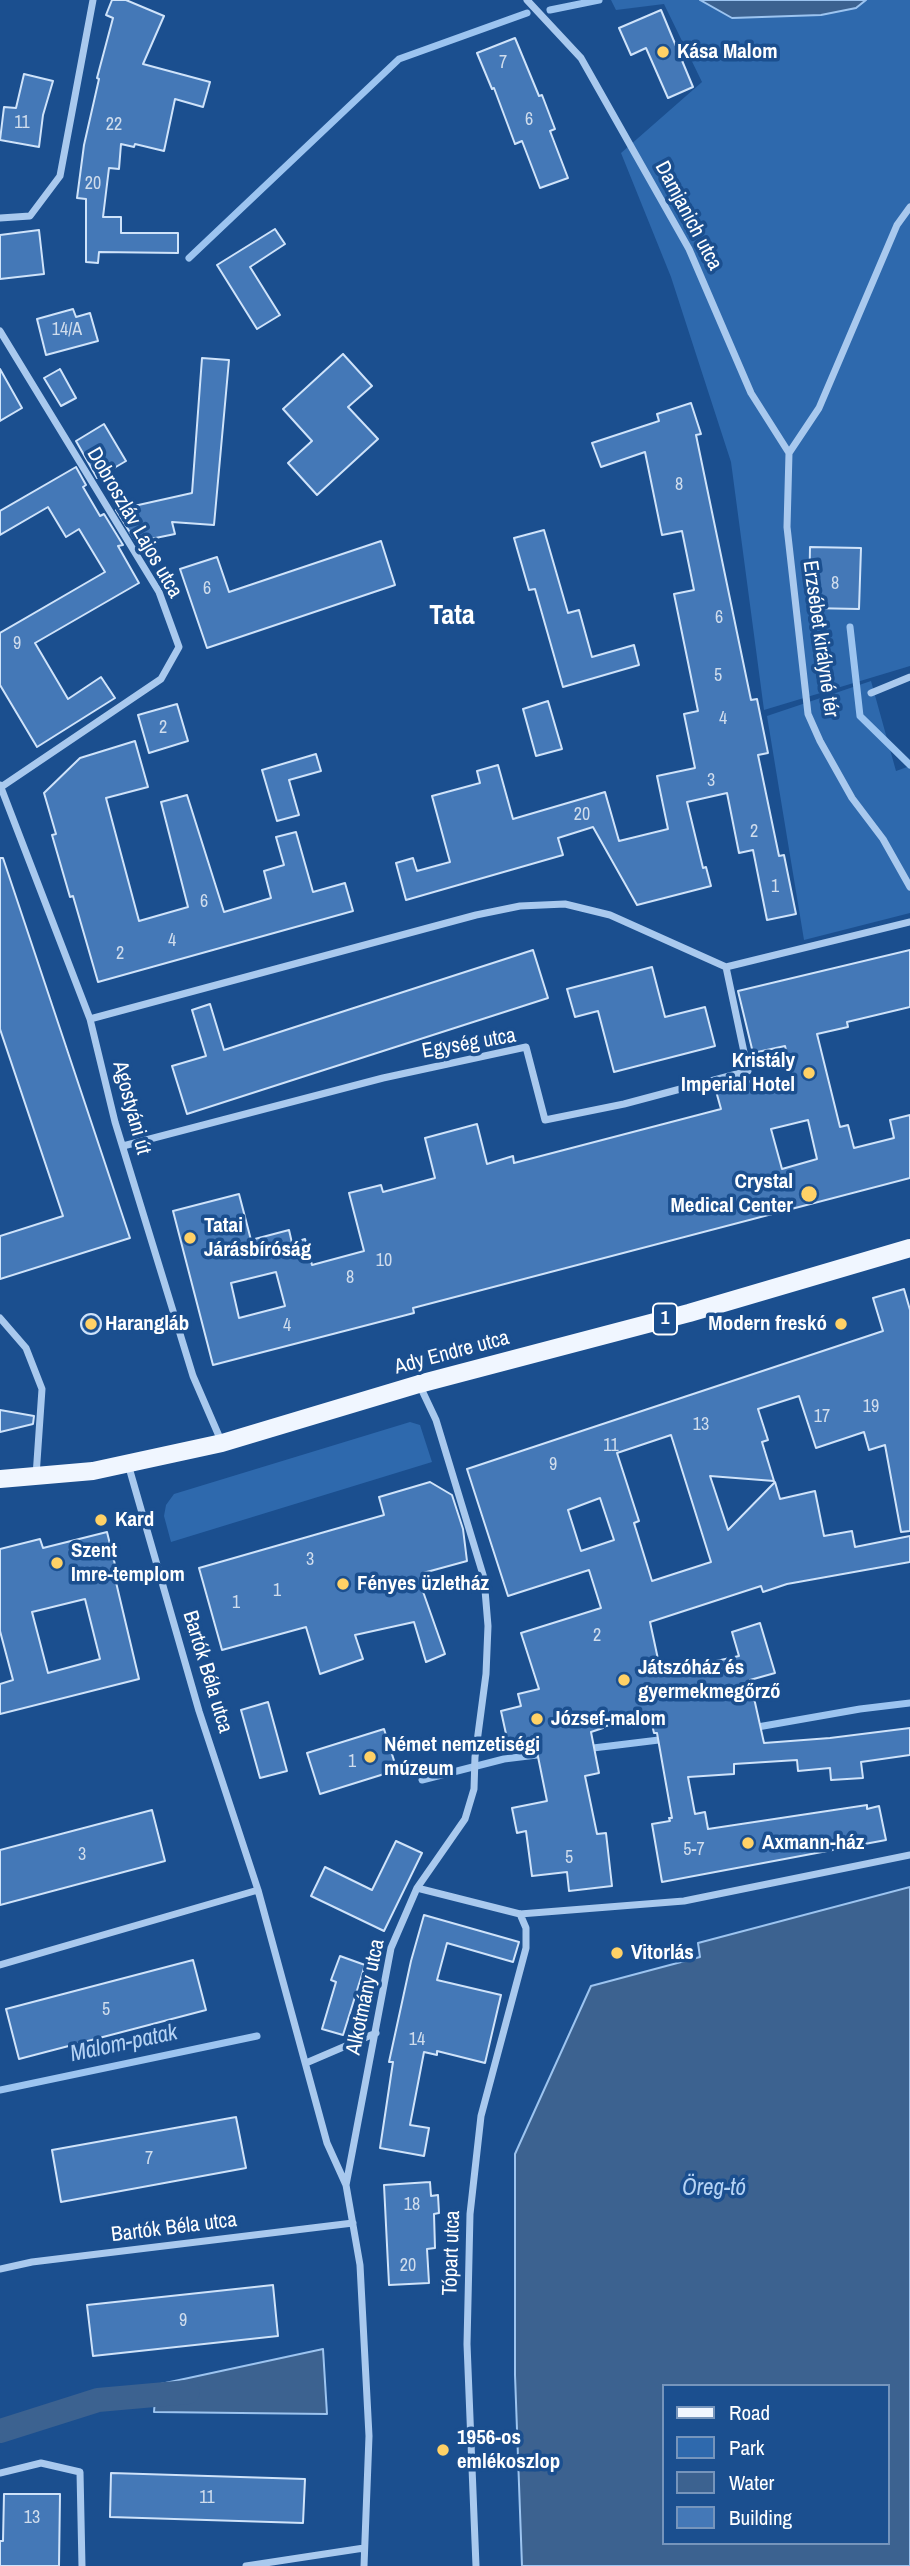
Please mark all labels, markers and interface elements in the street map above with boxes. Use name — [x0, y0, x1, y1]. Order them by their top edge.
place label: Kása Malom — [677, 39, 777, 65]
marker: Kása Malom — [655, 44, 671, 60]
house number: 7 — [499, 52, 507, 74]
house number: 6 — [525, 109, 533, 131]
house number: 11 — [14, 112, 30, 134]
house number: 22 — [106, 114, 122, 136]
street label: Damjanich utca — [649, 157, 727, 275]
house number: 20 — [85, 173, 101, 195]
house number: 14/A — [52, 319, 82, 341]
street label: Dobroszláv Lajos utca — [81, 443, 187, 603]
house number: 8 — [675, 474, 683, 496]
street label: Erzsébet királyné tér — [797, 559, 843, 719]
house number: 8 — [831, 573, 839, 595]
house number: 6 — [203, 578, 211, 600]
district label: Tata — [429, 599, 475, 633]
house number: 6 — [715, 607, 723, 629]
house number: 9 — [13, 633, 21, 655]
house number: 5 — [714, 665, 722, 687]
house number: 4 — [719, 708, 727, 730]
house number: 2 — [159, 717, 167, 739]
house number: 3 — [707, 770, 715, 792]
house number: 20 — [574, 804, 590, 826]
house number: 2 — [750, 821, 758, 843]
house number: 1 — [771, 876, 779, 898]
house number: 6 — [200, 891, 208, 913]
house number: 4 — [168, 930, 176, 952]
house number: 2 — [116, 943, 124, 965]
street label: Egység utca — [420, 1023, 518, 1065]
place label: Kristály Imperial Hotel — [681, 1048, 795, 1098]
street label: Agostyáni út — [106, 1059, 156, 1157]
marker: Kristály Imperial Hotel — [801, 1065, 817, 1081]
place label: Crystal Medical Center — [671, 1169, 793, 1219]
marker: Crystal Medical Center — [799, 1184, 819, 1204]
place label: Tatai Járásbíróság — [204, 1213, 311, 1263]
marker: Tatai Járásbíróság — [182, 1230, 198, 1246]
house number: 10 — [376, 1250, 392, 1272]
house number: 8 — [346, 1267, 354, 1289]
road number: 1 — [653, 1303, 677, 1334]
place label: Harangláb — [105, 1311, 189, 1337]
place label: Modern freskó — [708, 1311, 827, 1337]
house number: 4 — [283, 1315, 291, 1337]
marker: Harangláb — [83, 1316, 99, 1332]
marker: Modern freskó — [833, 1316, 849, 1332]
street label: Ady Endre utca — [392, 1326, 512, 1380]
house number: 19 — [863, 1396, 879, 1418]
house number: 17 — [814, 1406, 830, 1428]
house number: 13 — [693, 1414, 709, 1436]
house number: 11 — [603, 1435, 619, 1457]
house number: 9 — [549, 1454, 557, 1476]
place label: Kard — [115, 1507, 154, 1533]
marker: Kard — [93, 1512, 109, 1528]
place label: Szent Imre-templom — [71, 1538, 185, 1588]
house number: 3 — [306, 1549, 314, 1571]
marker: Szent Imre-templom — [49, 1555, 65, 1571]
place label: Fényes üzletház — [357, 1571, 489, 1597]
marker: Fényes üzletház — [335, 1576, 351, 1592]
house number: 1 — [273, 1580, 281, 1602]
house number: 1 — [232, 1592, 240, 1614]
street label: Bartók Béla utca — [176, 1608, 238, 1736]
house number: 2 — [593, 1625, 601, 1647]
place label: Játszóház és gyermekmegőrző — [638, 1655, 781, 1705]
marker: Játszóház és gyermekmegőrző — [616, 1672, 632, 1688]
place label: József-malom — [551, 1706, 666, 1732]
marker: József-malom — [529, 1711, 545, 1727]
place label: Német nemzetiségi múzeum — [384, 1732, 540, 1782]
marker: Német nemzetiségi múzeum — [362, 1749, 378, 1765]
house number: 1 — [348, 1751, 356, 1773]
place label: Axmann-ház — [762, 1830, 864, 1856]
marker: Axmann-ház — [740, 1835, 756, 1851]
house number: 5-7 — [683, 1839, 705, 1861]
house number: 3 — [78, 1844, 86, 1866]
house number: 5 — [565, 1847, 573, 1869]
street label: Alkotmány utca — [341, 1937, 391, 2057]
place label: Vitorlás — [631, 1940, 694, 1966]
marker: Vitorlás — [609, 1945, 625, 1961]
house number: 5 — [102, 1999, 110, 2021]
water label: Malom-patak — [68, 2019, 180, 2069]
house number: 14 — [409, 2029, 425, 2051]
house number: 7 — [145, 2148, 153, 2170]
water label: Öreg-tó — [682, 2175, 746, 2203]
house number: 18 — [404, 2194, 420, 2216]
street label: Bartók Béla utca — [110, 2208, 238, 2248]
street label: Tópart utca — [438, 2210, 466, 2296]
house number: 20 — [400, 2255, 416, 2277]
house number: 9 — [179, 2310, 187, 2332]
legend — [662, 2384, 889, 2545]
text: Road — [729, 2398, 770, 2427]
place label: 1956-os emlékoszlop — [457, 2425, 560, 2475]
text: Park — [729, 2433, 764, 2462]
marker: 1956-os emlékoszlop — [435, 2442, 451, 2458]
text: Water — [729, 2468, 774, 2497]
house number: 11 — [199, 2487, 215, 2509]
text: Building — [729, 2503, 792, 2532]
house number: 13 — [24, 2507, 40, 2529]

